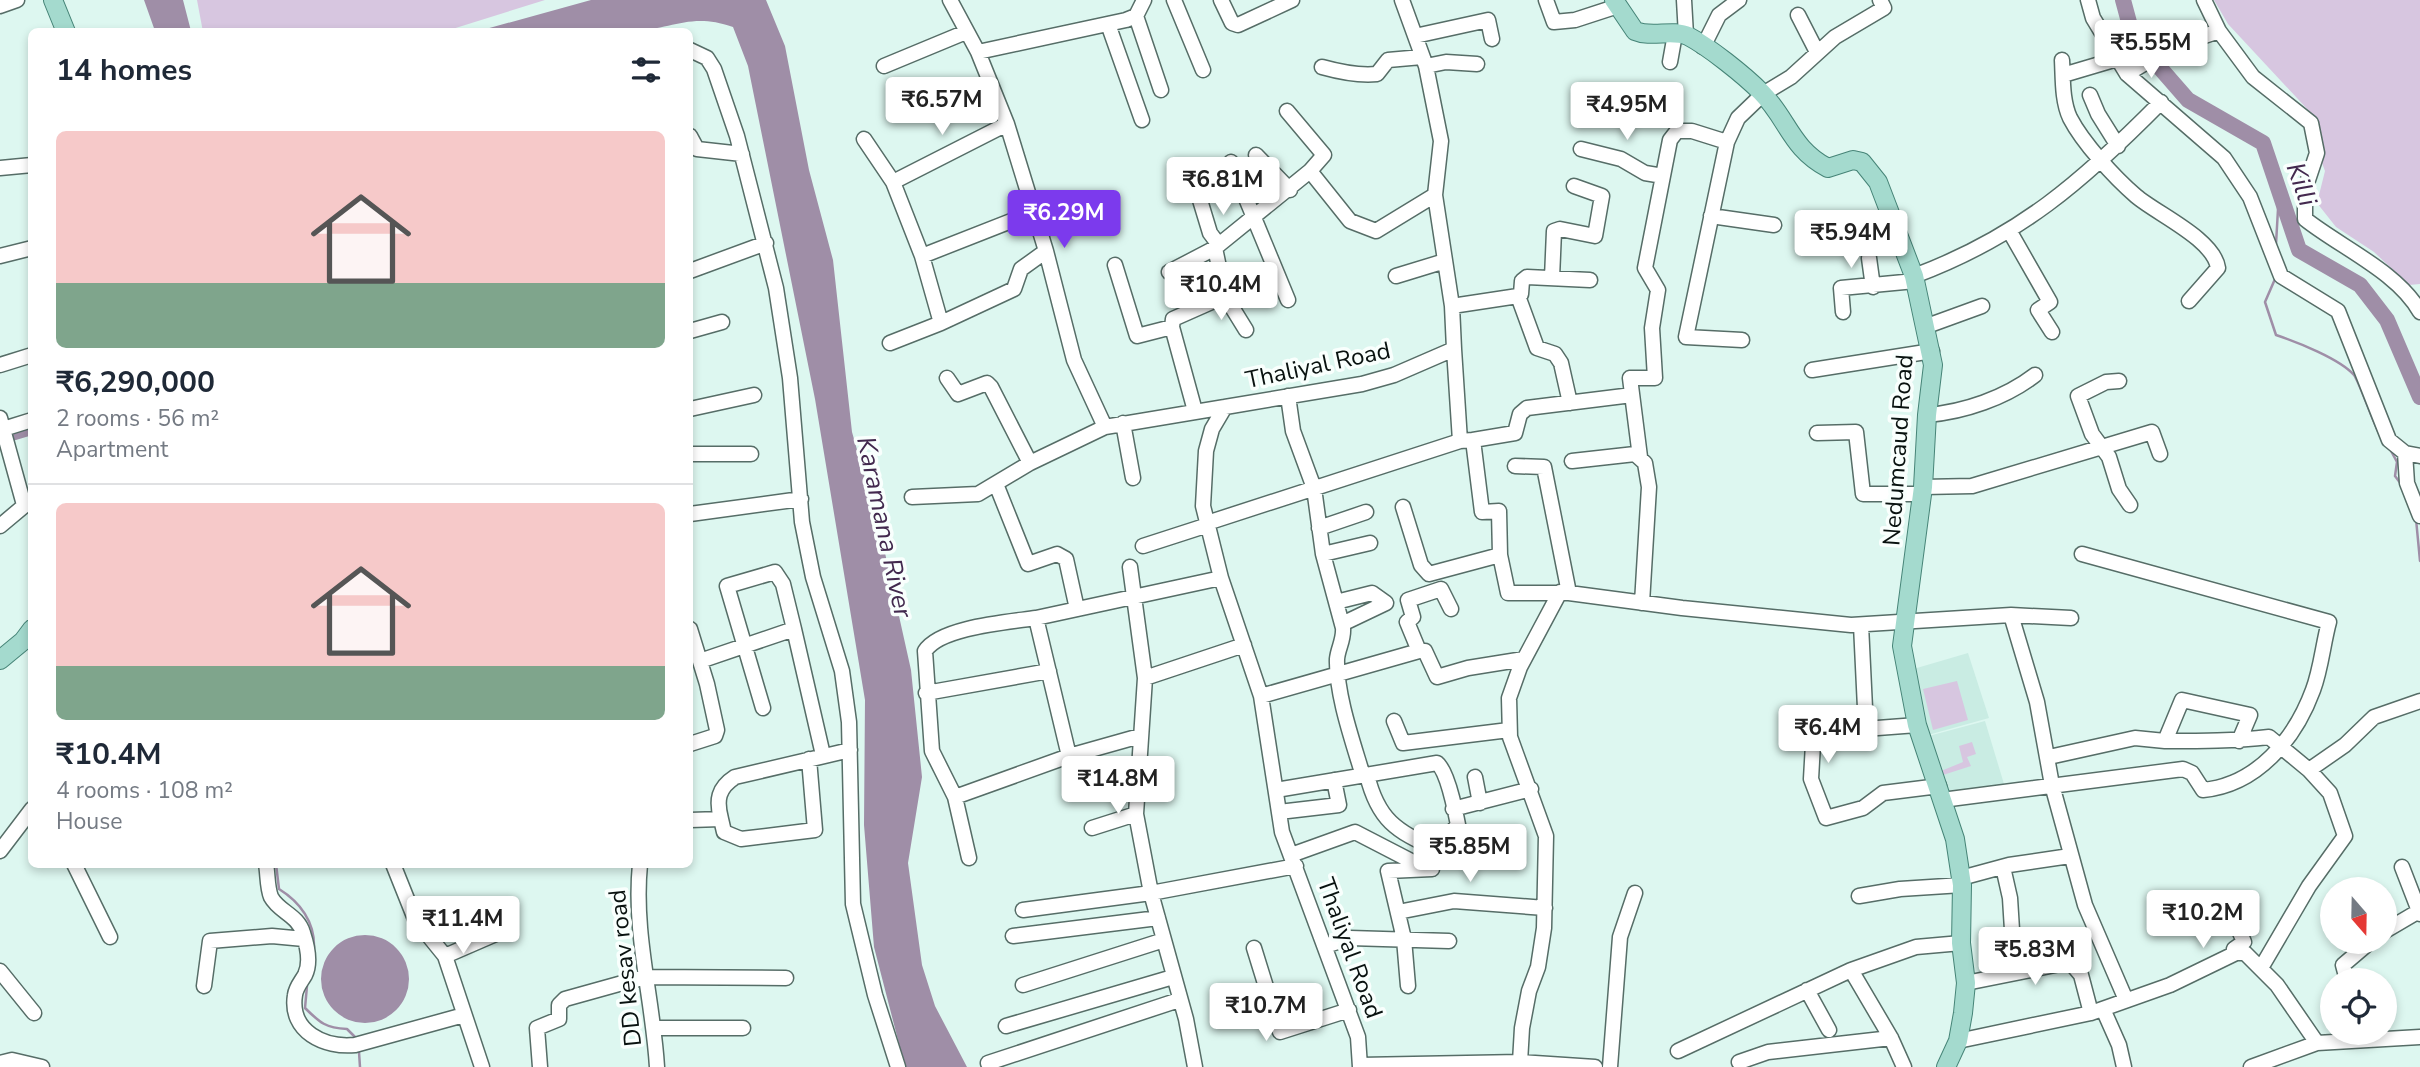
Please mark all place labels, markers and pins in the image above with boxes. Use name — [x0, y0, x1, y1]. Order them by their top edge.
pin: ₹5.55M — [2094, 20, 2208, 80]
pin: ₹6.57M — [885, 78, 999, 137]
pin: ₹4.95M — [1570, 82, 1684, 142]
pin: ₹6.81M — [1166, 158, 1280, 217]
pin: ₹6.29M — [1007, 190, 1121, 250]
pin: ₹5.94M — [1794, 210, 1908, 270]
pin: ₹10.4M — [1164, 262, 1278, 322]
pin: ₹6.4M — [1779, 706, 1877, 765]
pin: ₹14.8M — [1061, 756, 1175, 816]
pin: ₹5.85M — [1413, 824, 1527, 884]
pin: ₹10.2M — [2146, 890, 2260, 950]
pin: ₹11.4M — [406, 897, 520, 956]
pin: ₹5.83M — [1978, 928, 2092, 987]
pin: ₹10.7M — [1209, 984, 1323, 1043]

